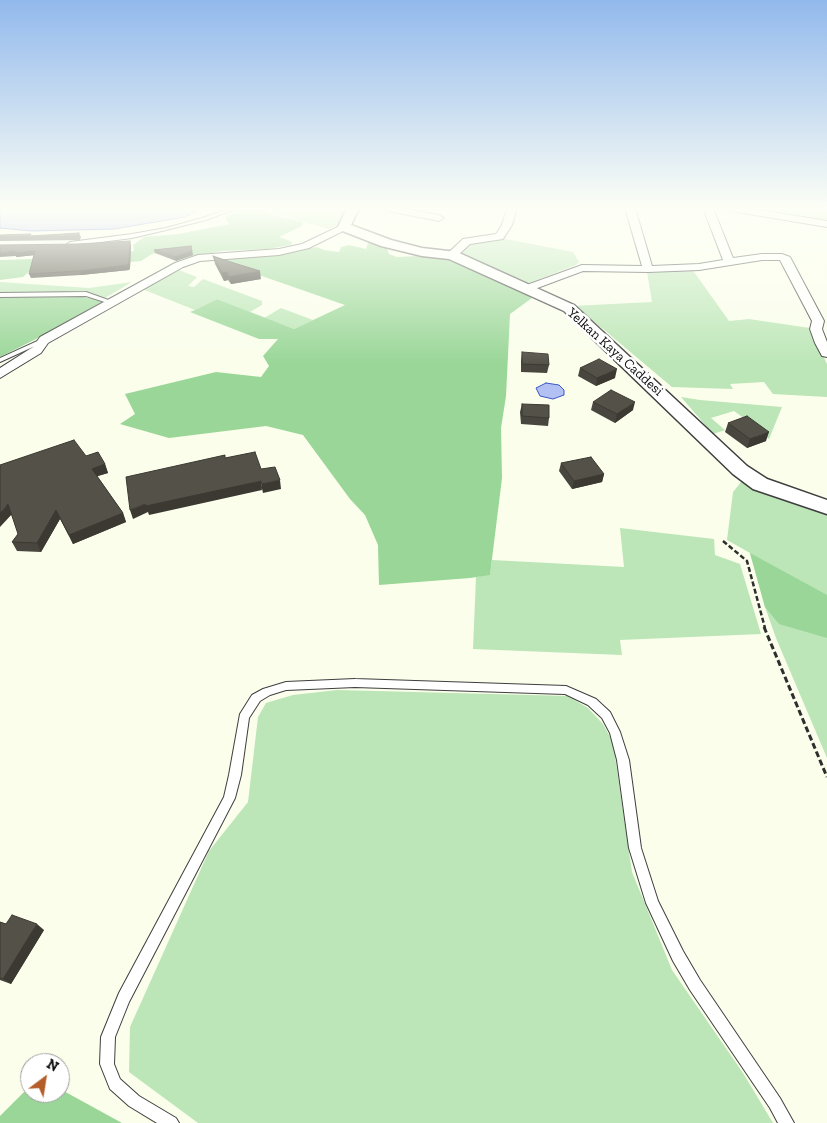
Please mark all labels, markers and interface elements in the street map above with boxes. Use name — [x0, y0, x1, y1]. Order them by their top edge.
street label: Yelkan Kaya Caddesi — [564, 304, 666, 400]
north arrow — [20, 1053, 70, 1103]
text: N — [44, 1056, 61, 1076]

